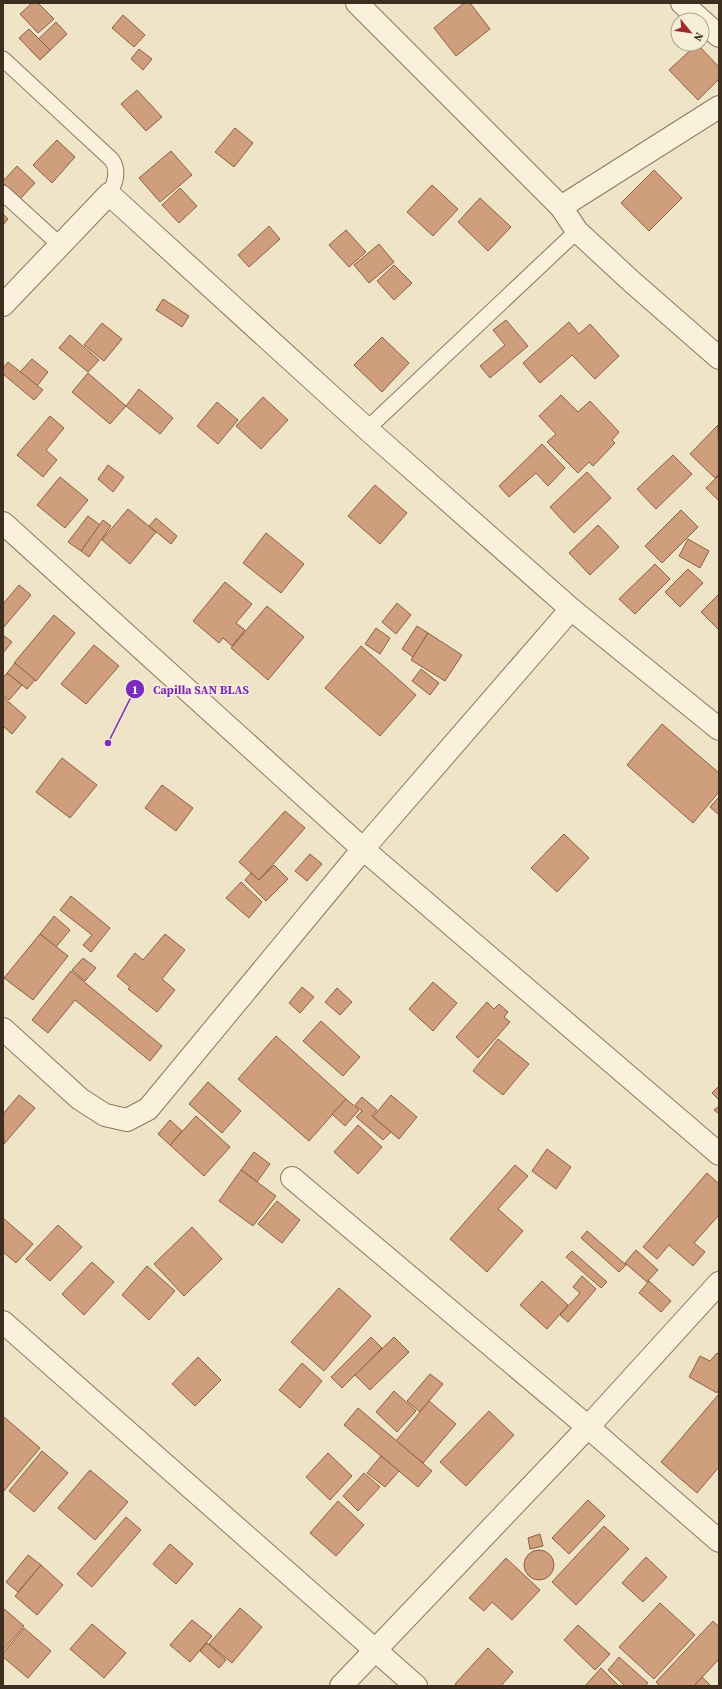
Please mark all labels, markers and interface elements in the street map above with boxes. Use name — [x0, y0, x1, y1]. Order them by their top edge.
north arrow — [670, 12, 710, 52]
text: N — [690, 29, 707, 44]
callout: Capilla SAN BLAS — [125, 677, 257, 701]
text: 1 — [132, 682, 138, 698]
text: Capilla SAN BLAS — [153, 682, 250, 698]

